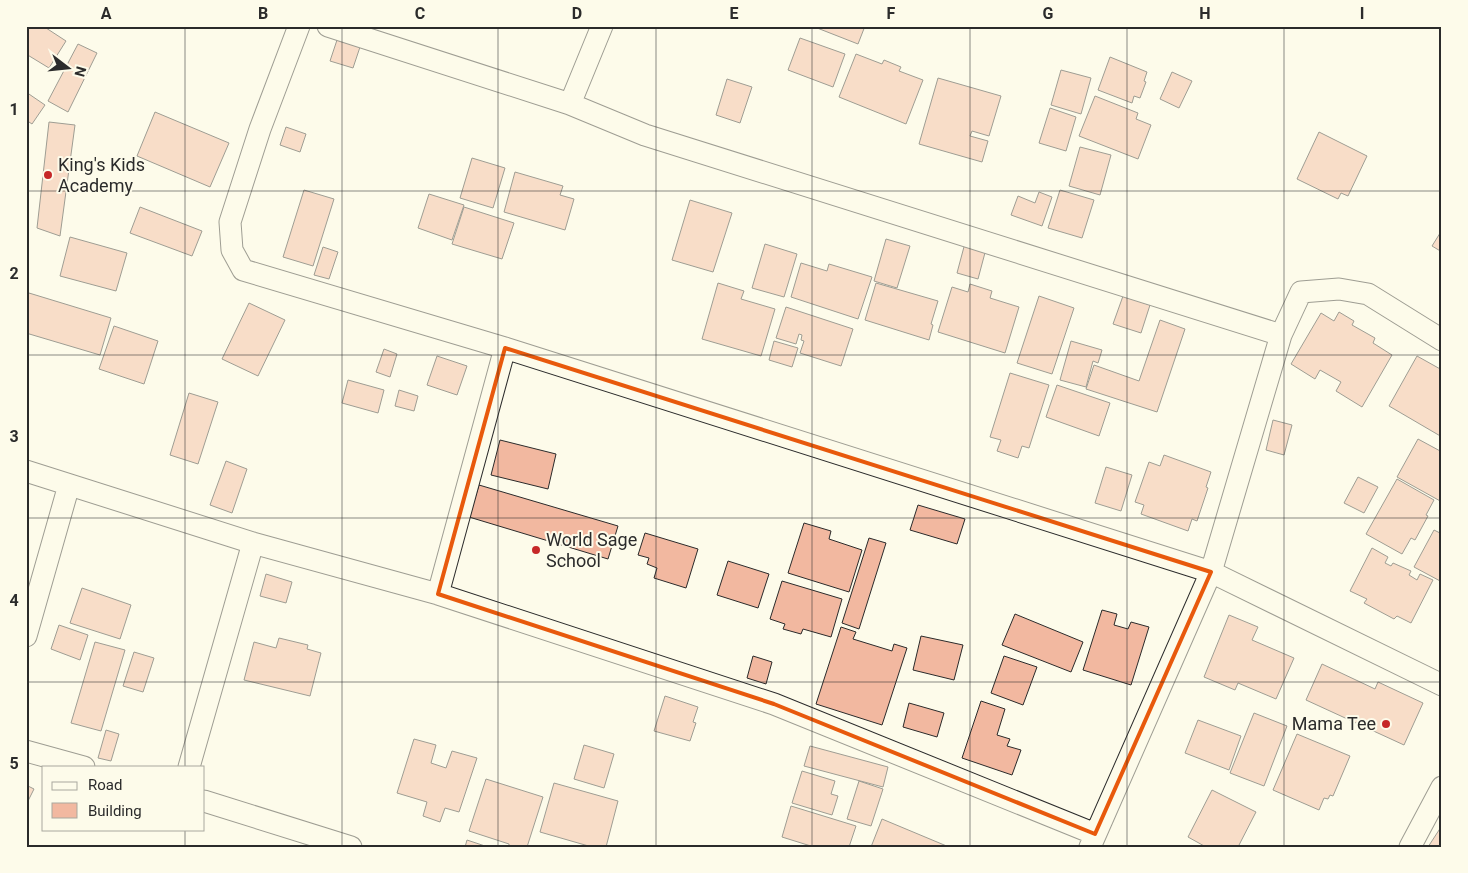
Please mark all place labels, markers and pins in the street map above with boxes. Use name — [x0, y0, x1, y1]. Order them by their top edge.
place label: King's Kids Academy — [58, 154, 145, 196]
marker: King's Kids Academy — [42, 169, 54, 181]
place label: World Sage School — [546, 529, 637, 571]
marker: World Sage School — [530, 544, 542, 556]
place label: Mama Tee — [1292, 713, 1376, 734]
marker: Mama Tee — [1380, 718, 1392, 730]

